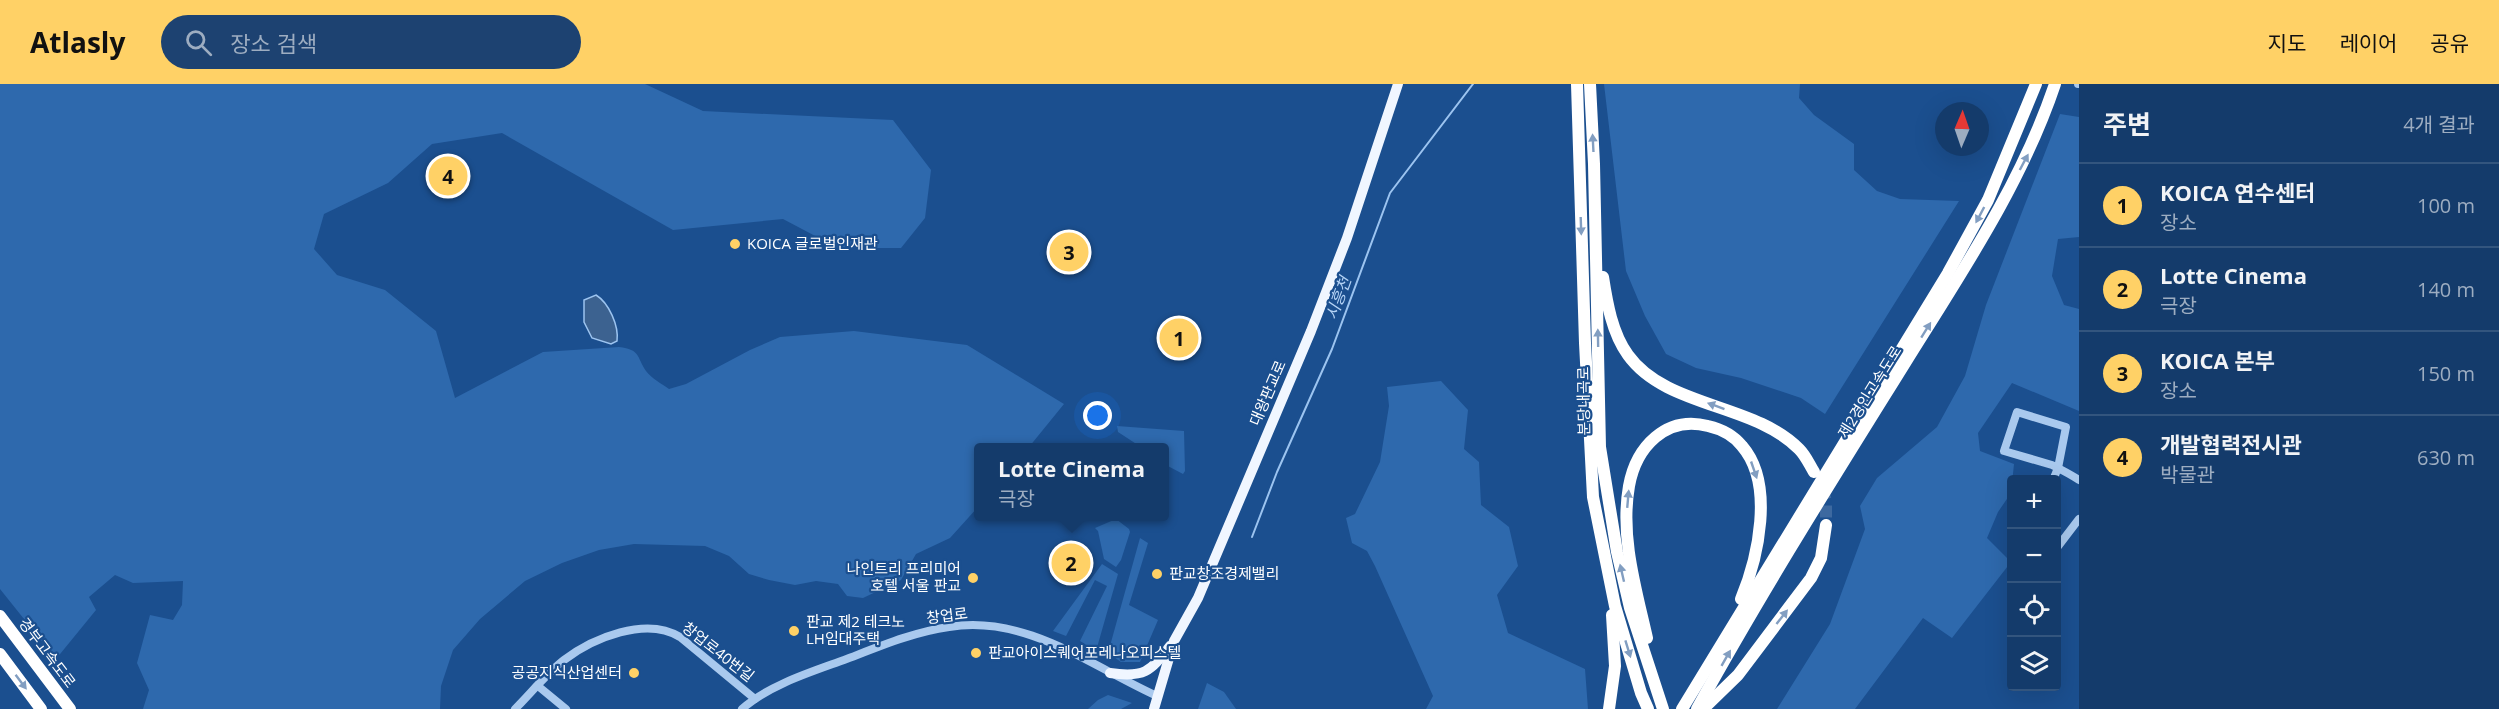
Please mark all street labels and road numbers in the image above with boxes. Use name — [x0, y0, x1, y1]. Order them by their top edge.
street label: 제2경인고속도로 — [1833, 342, 1906, 441]
street label: 대왕판교로 — [1244, 357, 1290, 428]
street label: 분당내곡로 — [1572, 366, 1594, 436]
street label: 창업로 — [925, 603, 969, 627]
street label: 경부고속도로 — [15, 613, 81, 691]
street label: 창업로40번길 — [679, 617, 759, 686]

